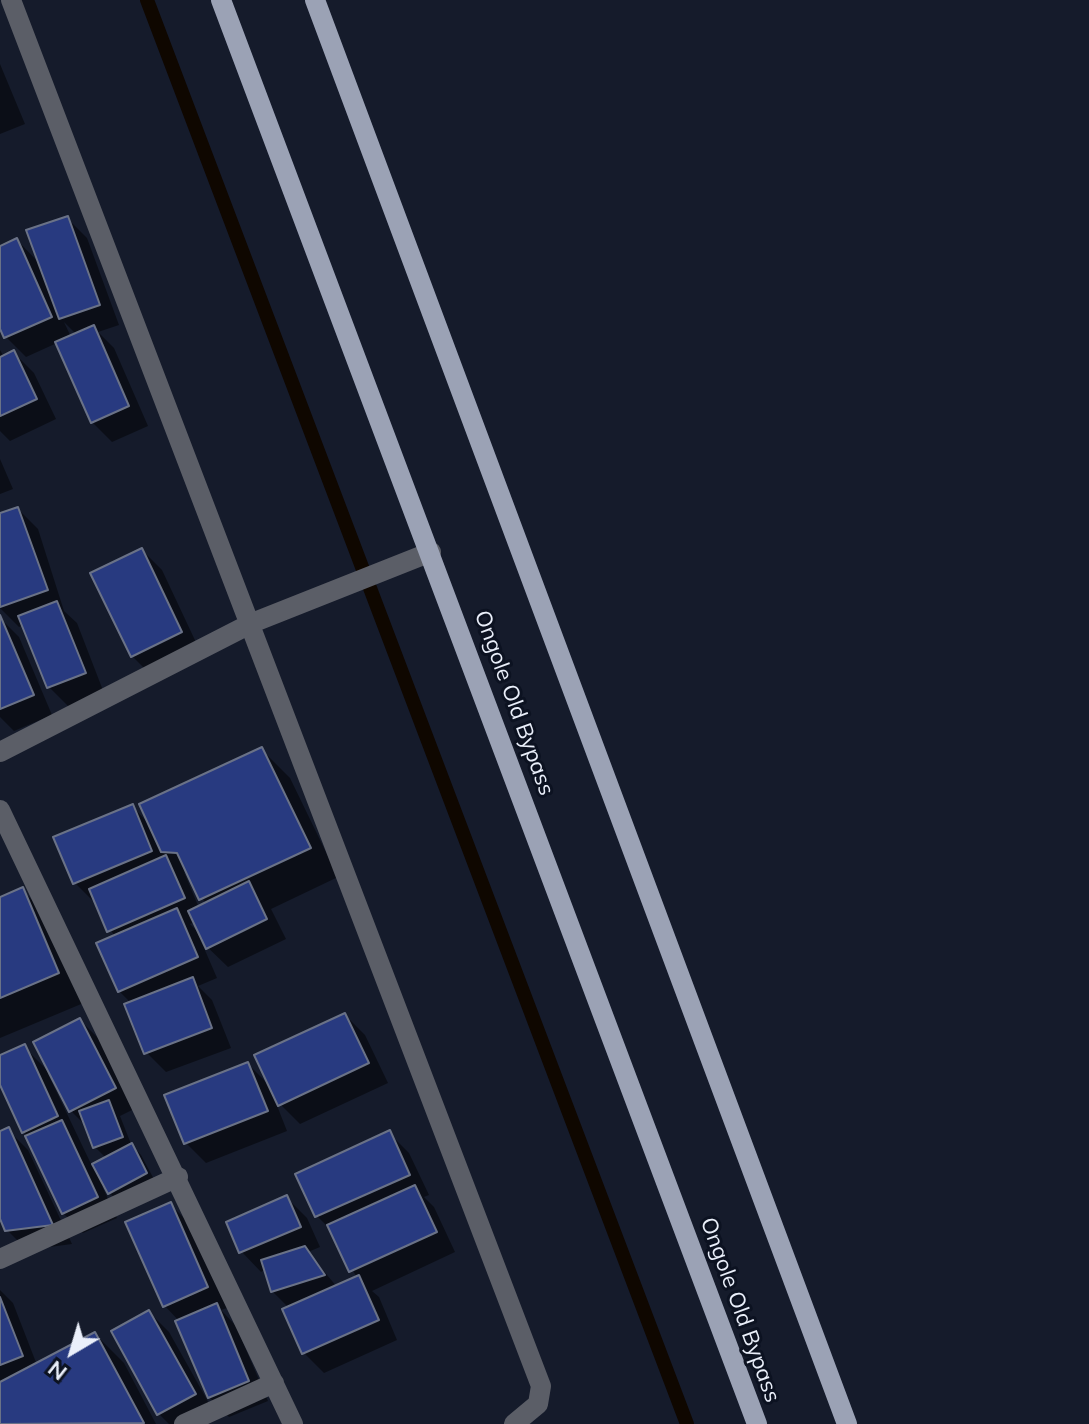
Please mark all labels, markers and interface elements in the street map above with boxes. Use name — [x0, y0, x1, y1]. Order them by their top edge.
street label: Ongole Old Bypass — [468, 607, 560, 799]
street label: Ongole Old Bypass — [694, 1214, 786, 1406]
north arrow — [32, 1312, 112, 1392]
text: N — [42, 1355, 72, 1387]

